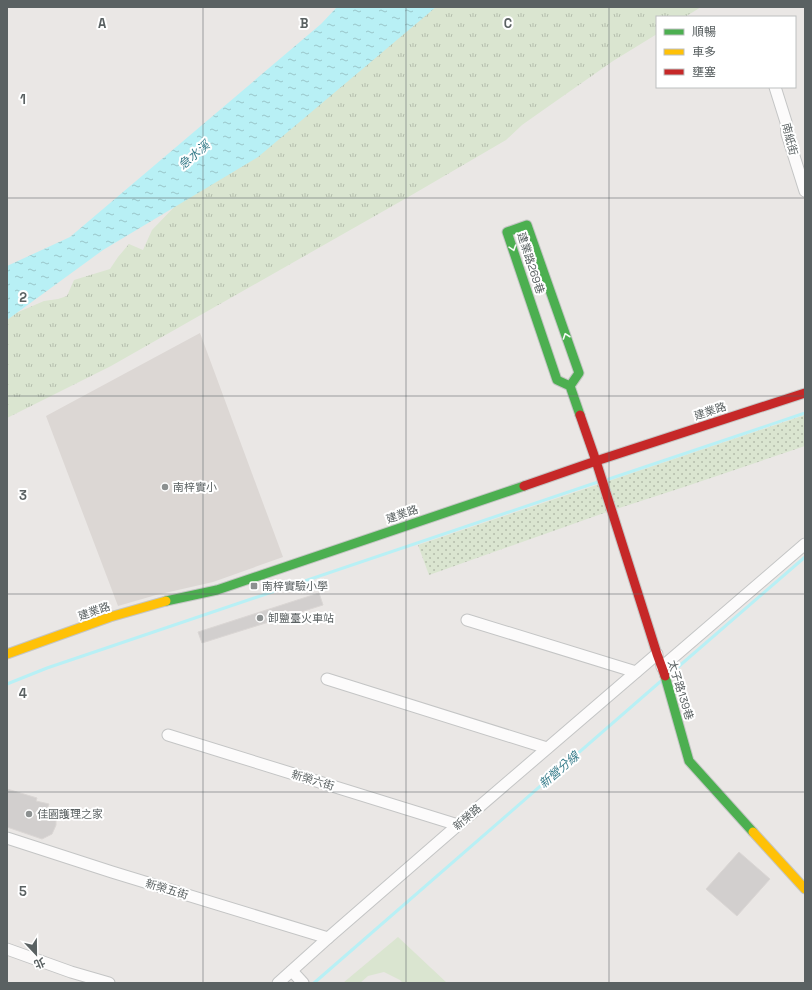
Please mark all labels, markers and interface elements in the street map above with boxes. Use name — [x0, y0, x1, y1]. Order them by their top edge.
text: A — [98, 15, 107, 32]
text: B — [300, 15, 309, 32]
text: C — [504, 15, 512, 32]
legend — [656, 16, 796, 88]
text: 順暢 — [692, 24, 716, 40]
text: 車多 — [692, 44, 716, 60]
text: 壅塞 — [692, 64, 716, 80]
text: 1 — [20, 91, 26, 108]
street label: 南紙街 — [779, 121, 801, 157]
water label: 急水溪 — [175, 136, 214, 173]
street label: 建業路269巷 — [514, 230, 548, 296]
one-way arrow — [508, 245, 516, 252]
text: 2 — [19, 289, 27, 306]
one-way arrow — [562, 332, 570, 339]
street label: 建業路 — [692, 399, 728, 423]
place label: 南梓實小 — [173, 480, 217, 494]
marker: 南梓實小 — [160, 482, 170, 492]
text: 3 — [19, 487, 27, 504]
street label: 建業路 — [384, 502, 420, 526]
place label: 南梓實驗小學 — [262, 579, 328, 593]
marker: 南梓實驗小學 — [249, 581, 259, 591]
street label: 建業路 — [76, 599, 112, 623]
place label: 卸鹽臺火車站 — [268, 611, 334, 625]
marker: 卸鹽臺火車站 — [255, 613, 265, 623]
street label: 太子路139巷 — [665, 658, 697, 722]
text: 4 — [19, 685, 27, 702]
water label: 新營分線 — [536, 747, 584, 792]
street label: 新榮六街 — [290, 767, 336, 793]
street label: 新榮路 — [450, 801, 484, 833]
place label: 佳園護理之家 — [37, 807, 103, 821]
marker: 佳園護理之家 — [24, 809, 34, 819]
street label: 新榮五街 — [144, 876, 190, 902]
text: 5 — [19, 883, 27, 900]
north arrow — [16, 934, 56, 974]
text: 北 — [32, 955, 47, 972]

